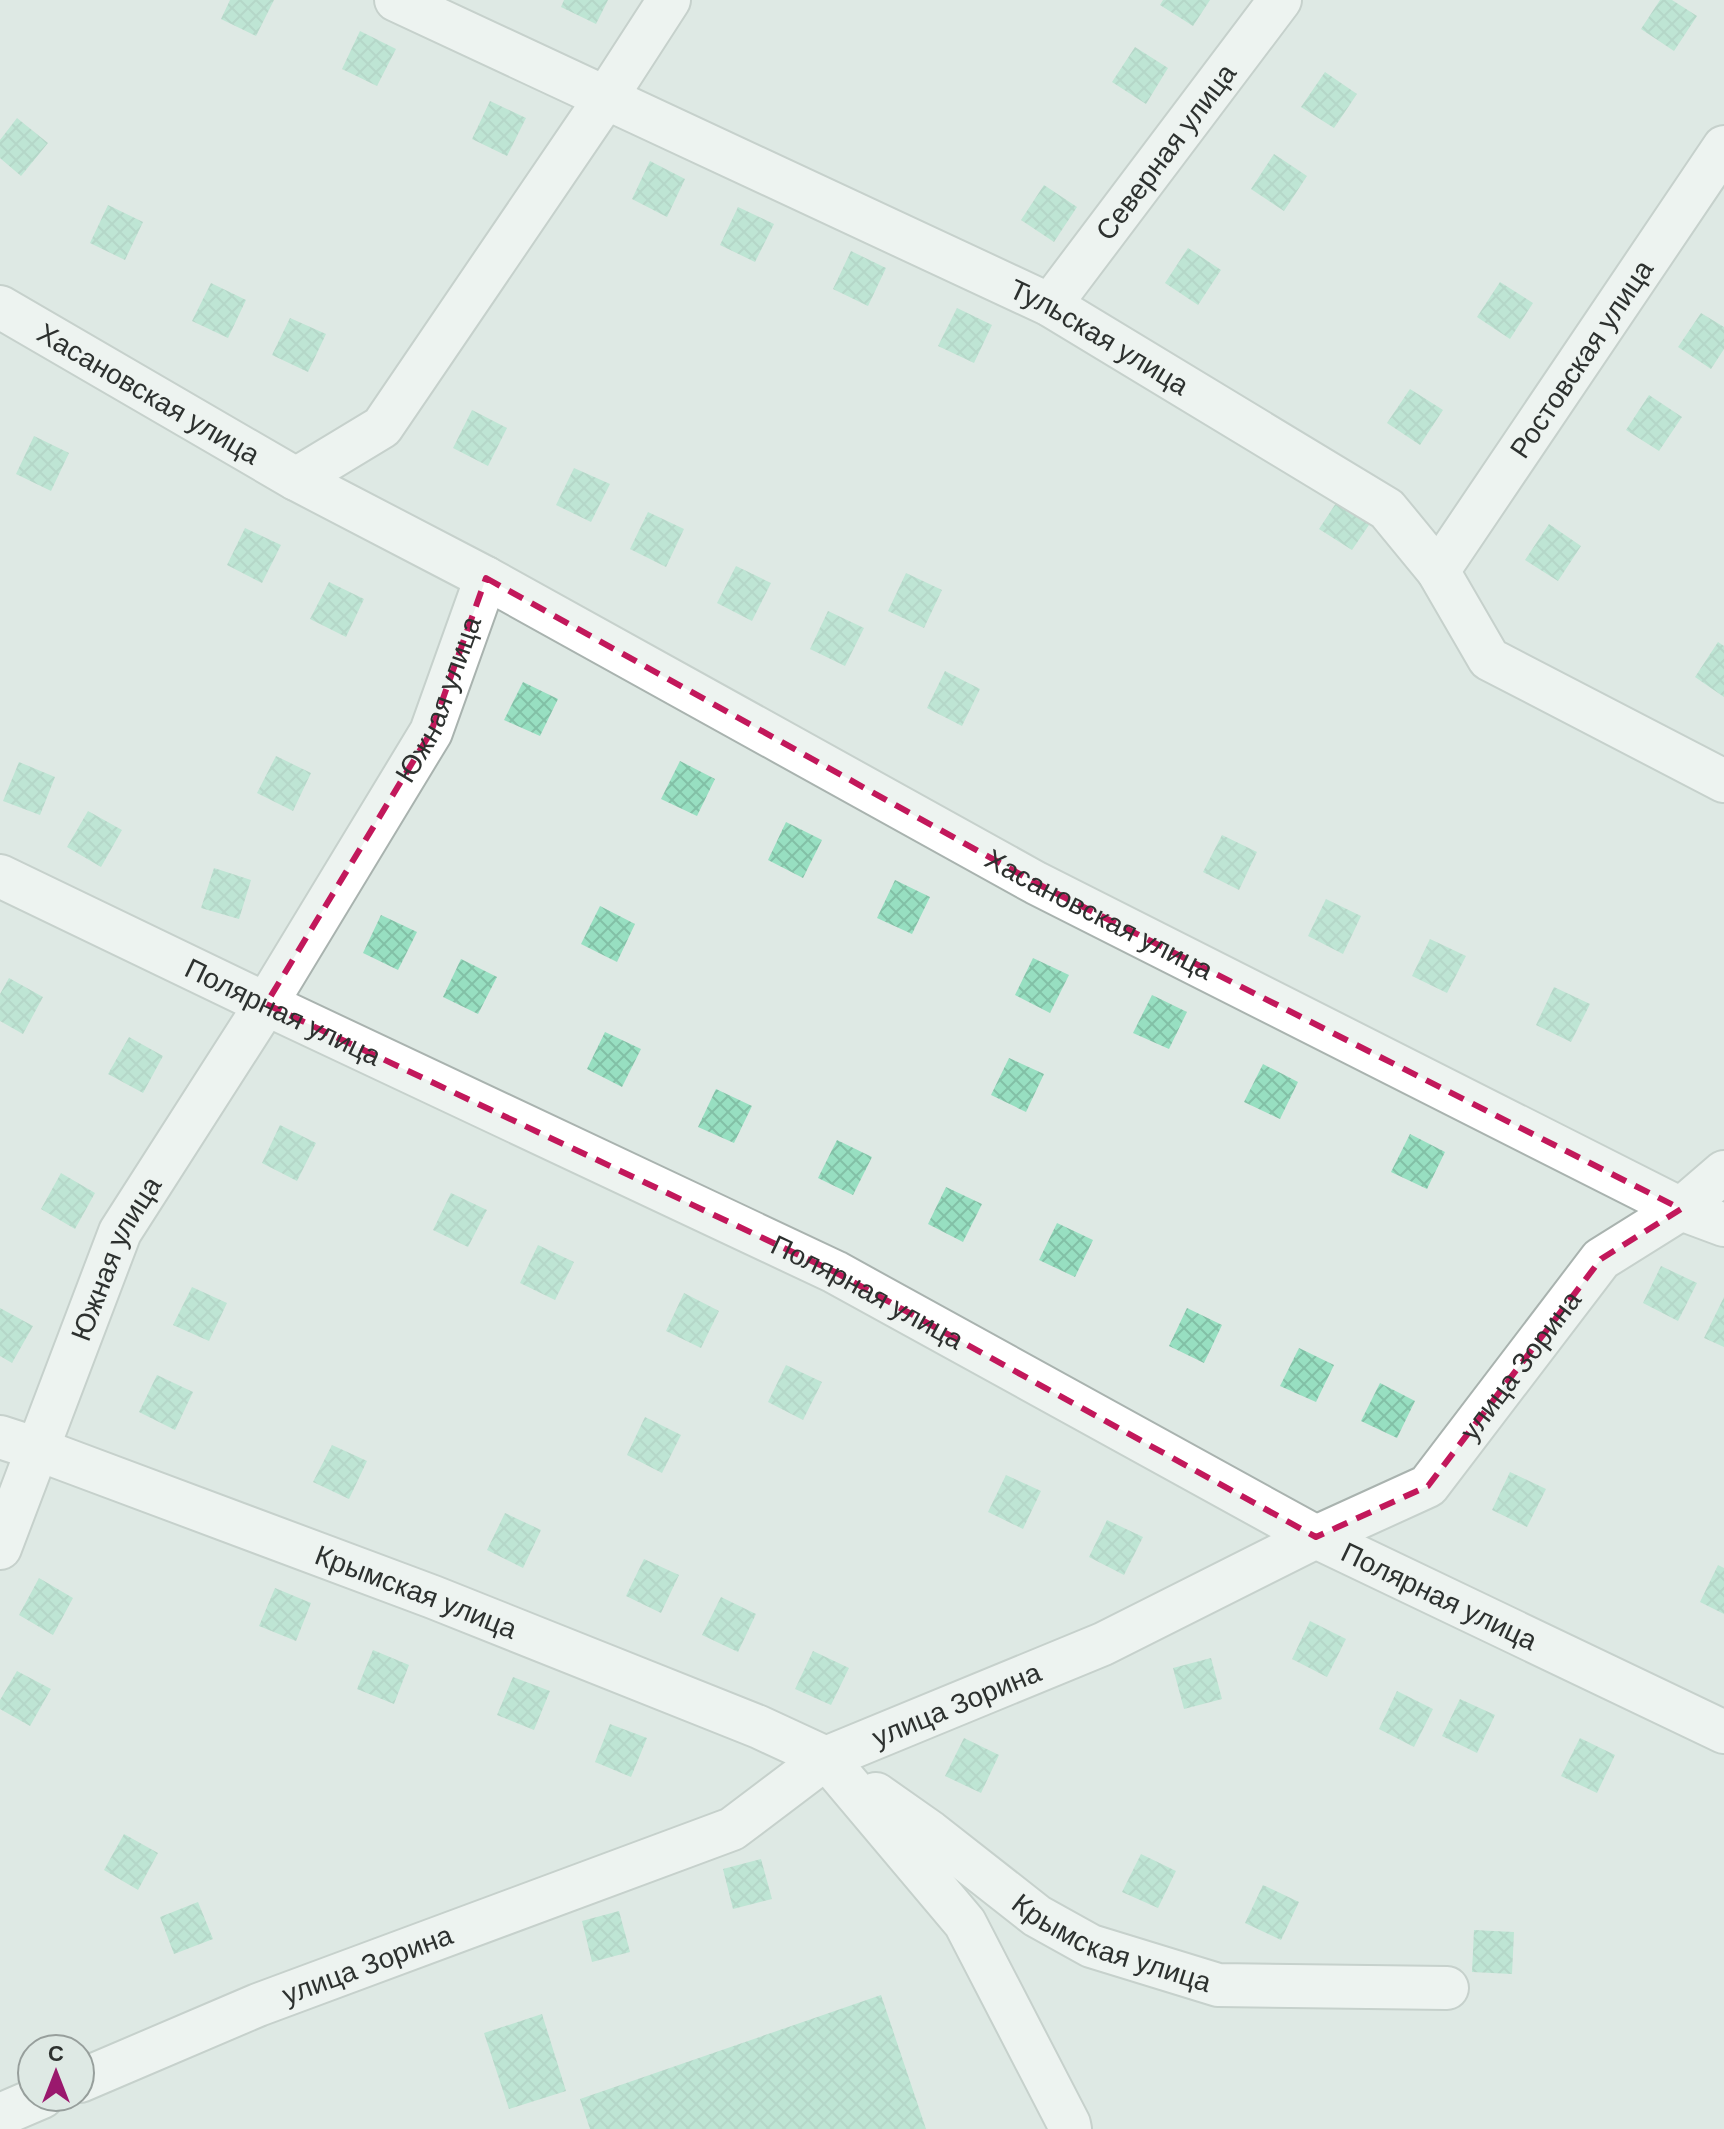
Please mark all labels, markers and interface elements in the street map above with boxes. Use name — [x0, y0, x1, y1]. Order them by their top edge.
street label: Северная улица — [1087, 56, 1245, 248]
street label: Ростовская улица — [1501, 252, 1662, 465]
street label: Тульская улица — [1003, 271, 1196, 404]
street label: Хасановская улица — [30, 315, 267, 473]
street label: Южная улица — [387, 611, 490, 790]
street label: Хасановская улица — [978, 840, 1220, 989]
street label: Полярная улица — [179, 950, 387, 1075]
street label: Южная улица — [62, 1169, 170, 1346]
street label: Полярная улица — [765, 1226, 970, 1358]
street label: улица Зорина — [1452, 1283, 1590, 1448]
street label: Полярная улица — [1335, 1534, 1543, 1659]
street label: Крымская улица — [310, 1537, 523, 1648]
street label: улица Зорина — [867, 1653, 1047, 1756]
street label: Крымская улица — [1004, 1885, 1216, 2001]
street label: улица Зорина — [277, 1916, 458, 2013]
north arrow — [16, 2033, 96, 2113]
text: С — [48, 2039, 64, 2068]

